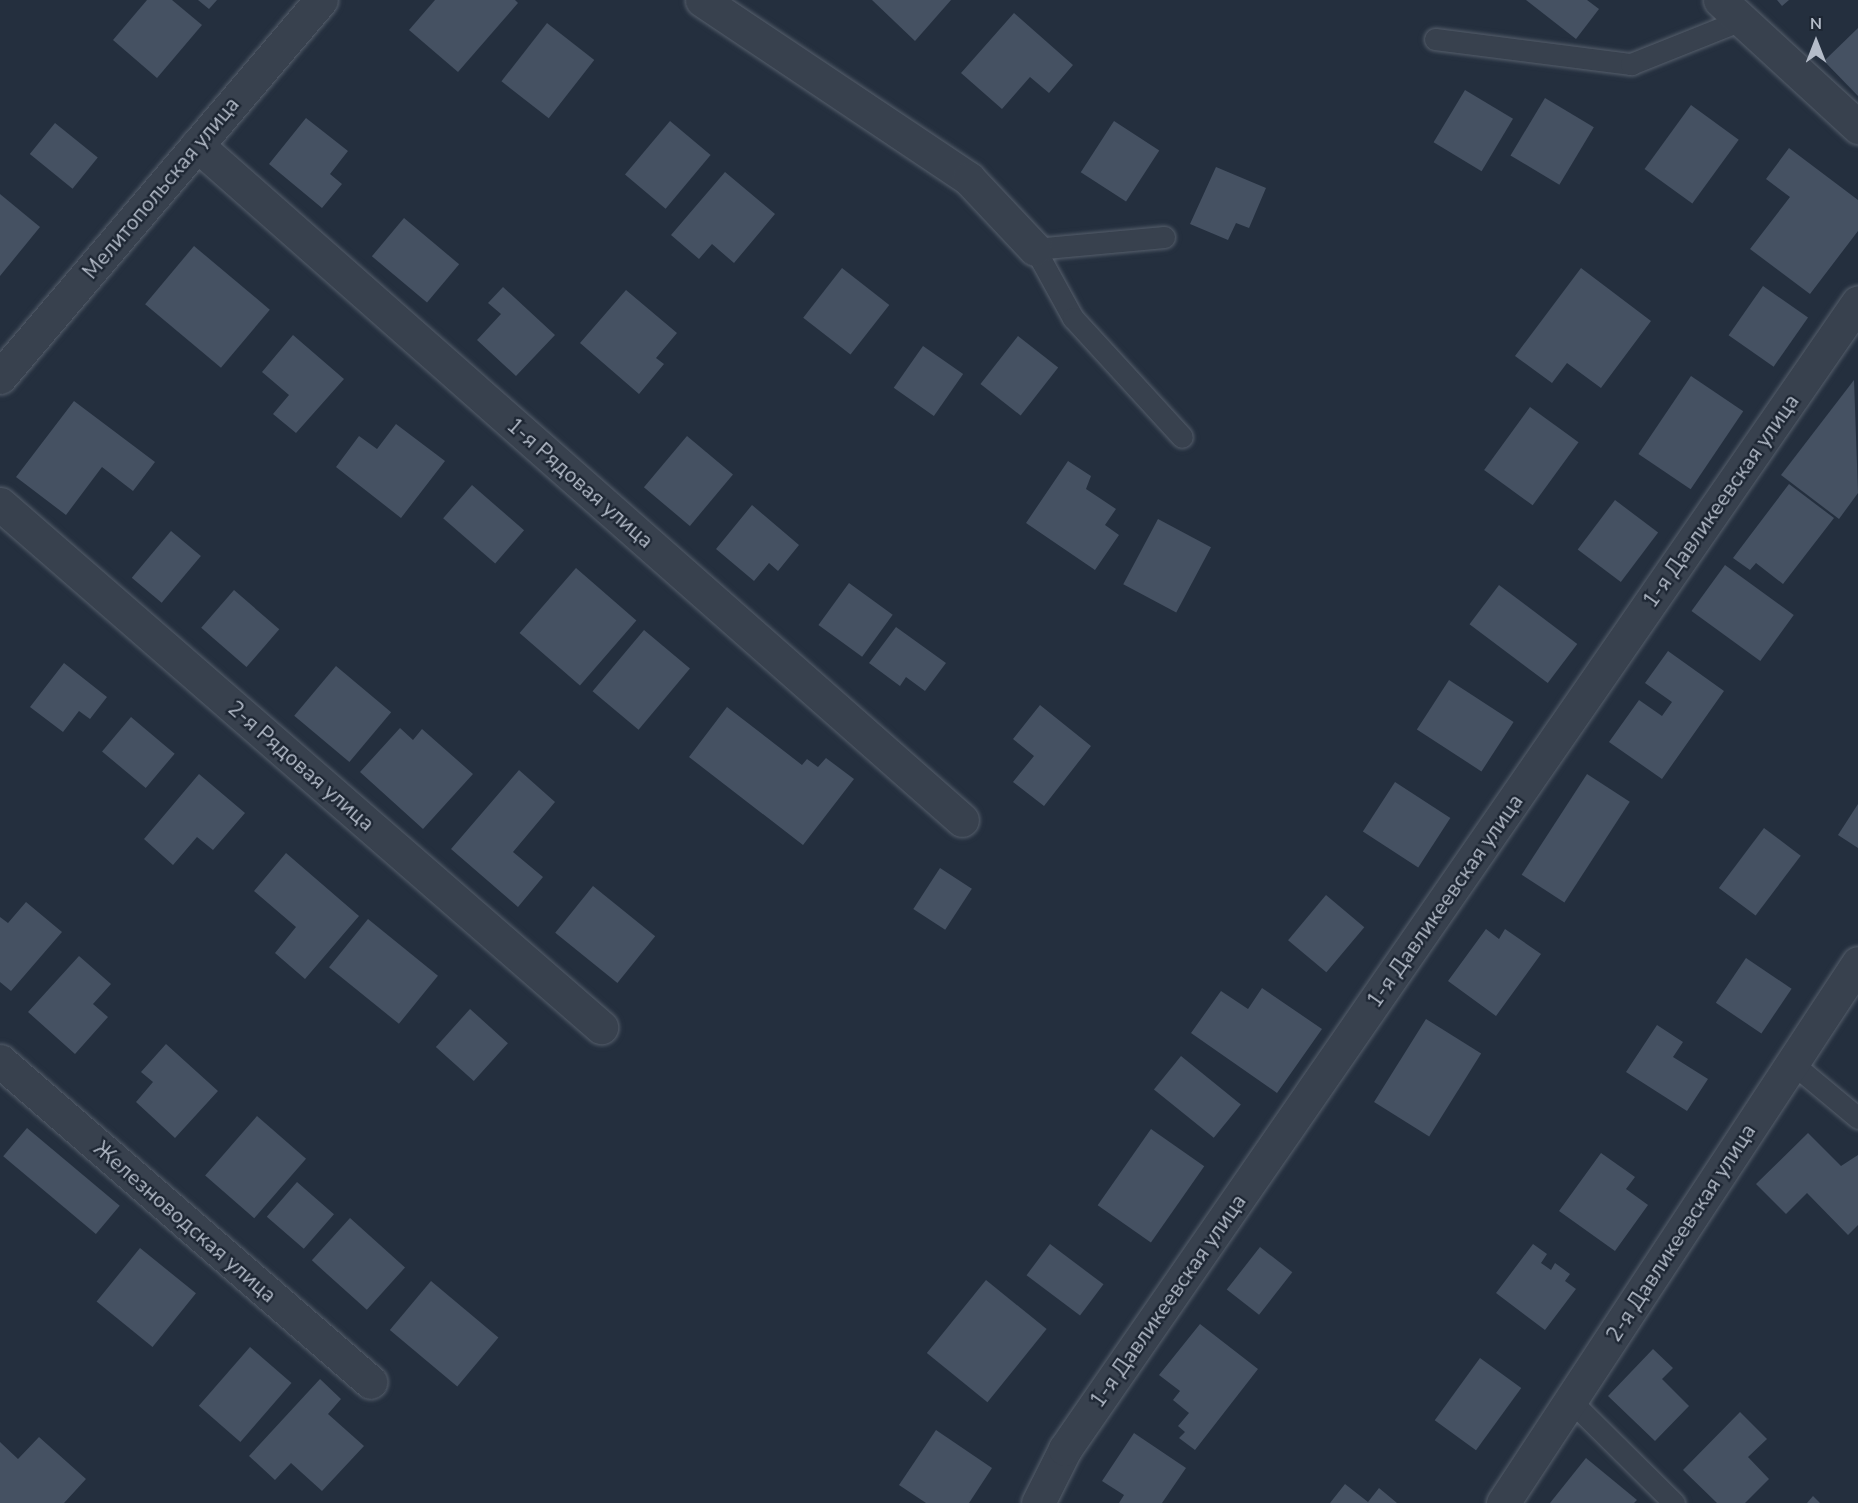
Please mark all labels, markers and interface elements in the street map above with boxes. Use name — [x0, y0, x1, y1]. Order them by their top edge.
north arrow — [1786, 12, 1846, 72]
text: N — [1810, 13, 1822, 35]
street label: Мелитопольская улица — [78, 92, 244, 284]
street label: 1-я Давликеевская улица — [1638, 390, 1804, 612]
street label: 1-я Рядовая улица — [502, 413, 658, 553]
street label: 2-я Рядовая улица — [223, 696, 379, 836]
street label: 1-я Давликеевская улица — [1362, 790, 1528, 1012]
street label: 2-я Давликеевская улица — [1601, 1119, 1761, 1347]
street label: Железноводская улица — [89, 1136, 281, 1308]
street label: 1-я Давликеевская улица — [1085, 1190, 1251, 1412]

